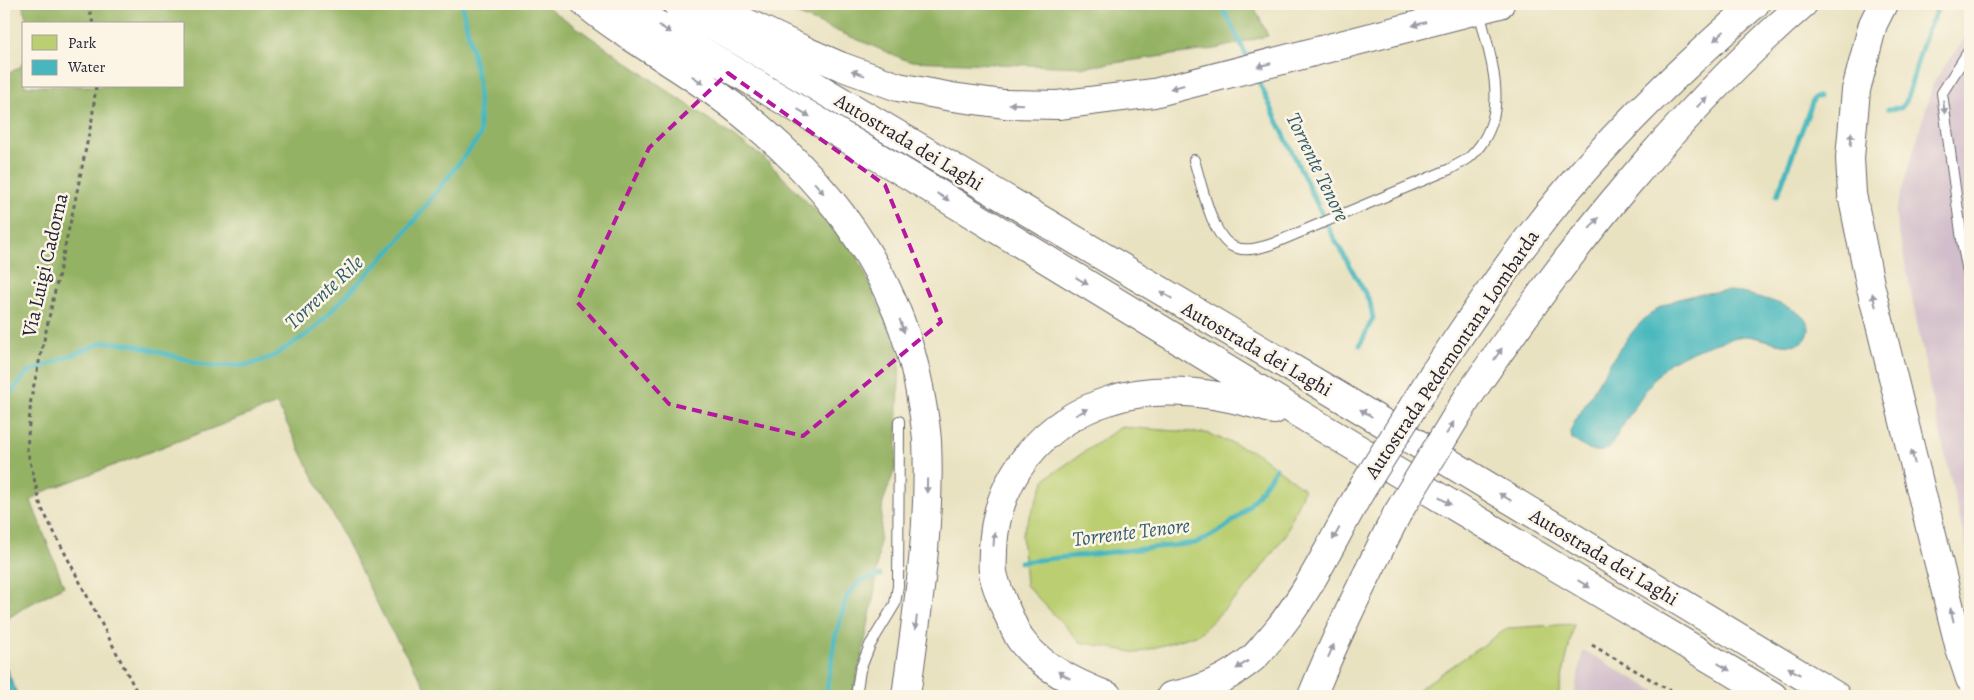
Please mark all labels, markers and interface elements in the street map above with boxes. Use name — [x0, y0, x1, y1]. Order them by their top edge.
one-way arrow — [1411, 20, 1426, 28]
legend — [22, 22, 185, 88]
one-way arrow — [658, 24, 671, 33]
one-way arrow — [1713, 30, 1725, 42]
text: Park — [68, 33, 97, 53]
text: Water — [67, 57, 105, 77]
one-way arrow — [1257, 61, 1272, 69]
one-way arrow — [850, 68, 865, 76]
one-way arrow — [691, 76, 705, 85]
one-way arrow — [1170, 83, 1185, 91]
street label: Autostrada dei Laghi — [829, 86, 988, 197]
one-way arrow — [1696, 96, 1708, 108]
one-way arrow — [1940, 99, 1948, 115]
one-way arrow — [1008, 100, 1024, 108]
one-way arrow — [798, 108, 811, 117]
water label: Torrente Tenore — [1280, 108, 1357, 227]
one-way arrow — [1848, 131, 1856, 147]
one-way arrow — [814, 181, 825, 194]
street label: Via Luigi Cadorna — [15, 190, 75, 341]
one-way arrow — [937, 192, 950, 201]
one-way arrow — [1589, 217, 1600, 230]
street label: Autostrada Pedemontana Lombarda — [1358, 224, 1546, 484]
water label: Torrente Rile — [279, 248, 370, 336]
one-way arrow — [1075, 277, 1088, 286]
one-way arrow — [1159, 290, 1172, 299]
one-way arrow — [1869, 292, 1877, 307]
street label: Autostrada dei Laghi — [1176, 295, 1337, 403]
one-way arrow — [899, 319, 907, 334]
one-way arrow — [1493, 347, 1503, 361]
one-way arrow — [1075, 408, 1090, 416]
one-way arrow — [1359, 409, 1372, 418]
one-way arrow — [1445, 421, 1454, 434]
one-way arrow — [1909, 450, 1917, 465]
one-way arrow — [923, 478, 931, 494]
one-way arrow — [1498, 493, 1511, 502]
one-way arrow — [1438, 496, 1451, 505]
street label: Autostrada dei Laghi — [1524, 501, 1683, 612]
water label: Torrente Tenore — [1071, 511, 1192, 553]
one-way arrow — [1332, 527, 1340, 542]
one-way arrow — [990, 531, 998, 547]
one-way arrow — [1577, 580, 1592, 588]
one-way arrow — [1948, 607, 1956, 623]
one-way arrow — [911, 615, 919, 631]
one-way arrow — [1327, 644, 1335, 658]
one-way arrow — [1235, 660, 1249, 670]
one-way arrow — [1717, 663, 1730, 672]
one-way arrow — [1788, 667, 1801, 676]
one-way arrow — [1057, 671, 1070, 680]

